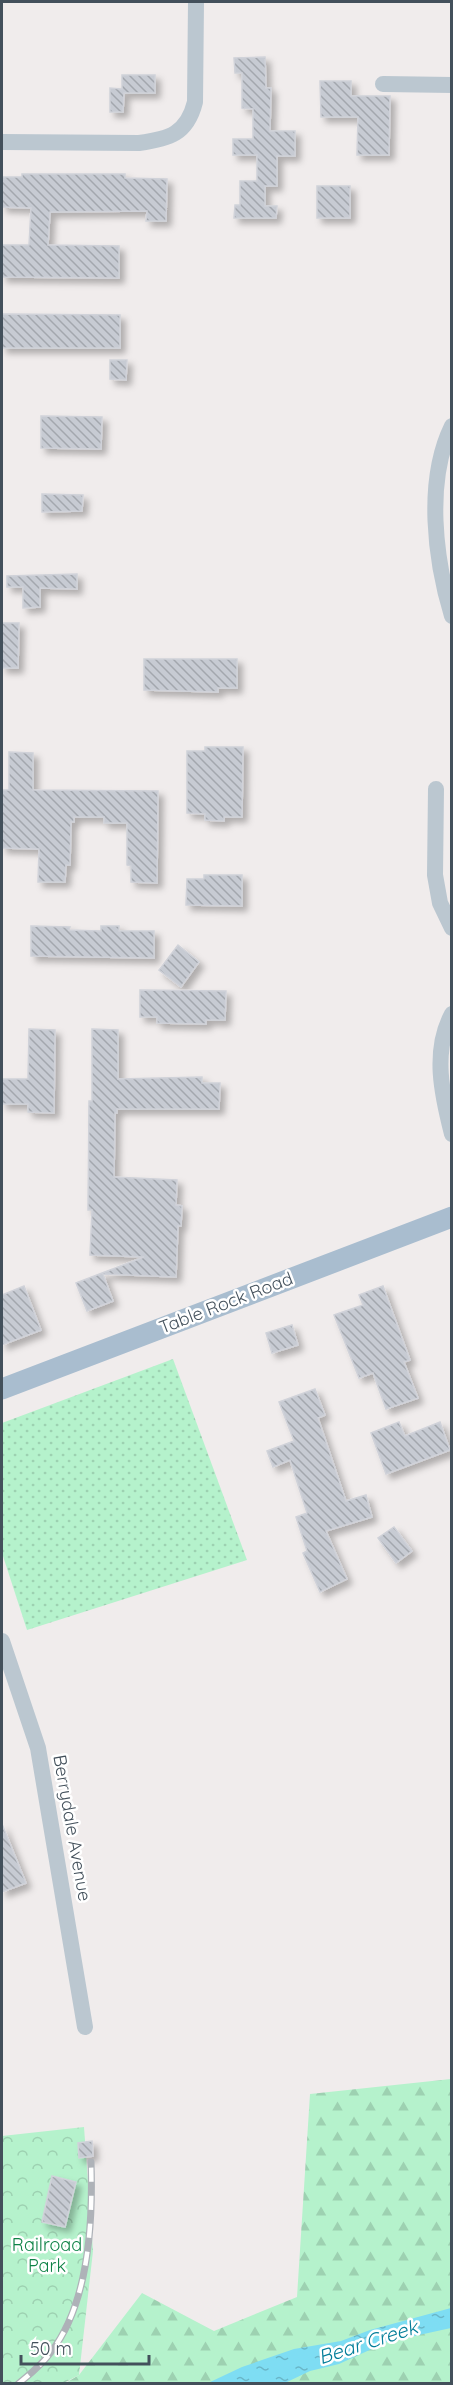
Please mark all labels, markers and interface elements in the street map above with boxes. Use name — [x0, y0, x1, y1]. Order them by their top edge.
street label: Table Rock Road — [156, 1266, 296, 1339]
street label: Berrydale Avenue — [48, 1753, 97, 1903]
park label: Railroad Park — [12, 2233, 82, 2277]
water label: Bear Creek — [315, 2313, 423, 2369]
scale bar — [21, 2328, 148, 2366]
text: 50 m — [30, 2337, 72, 2360]

